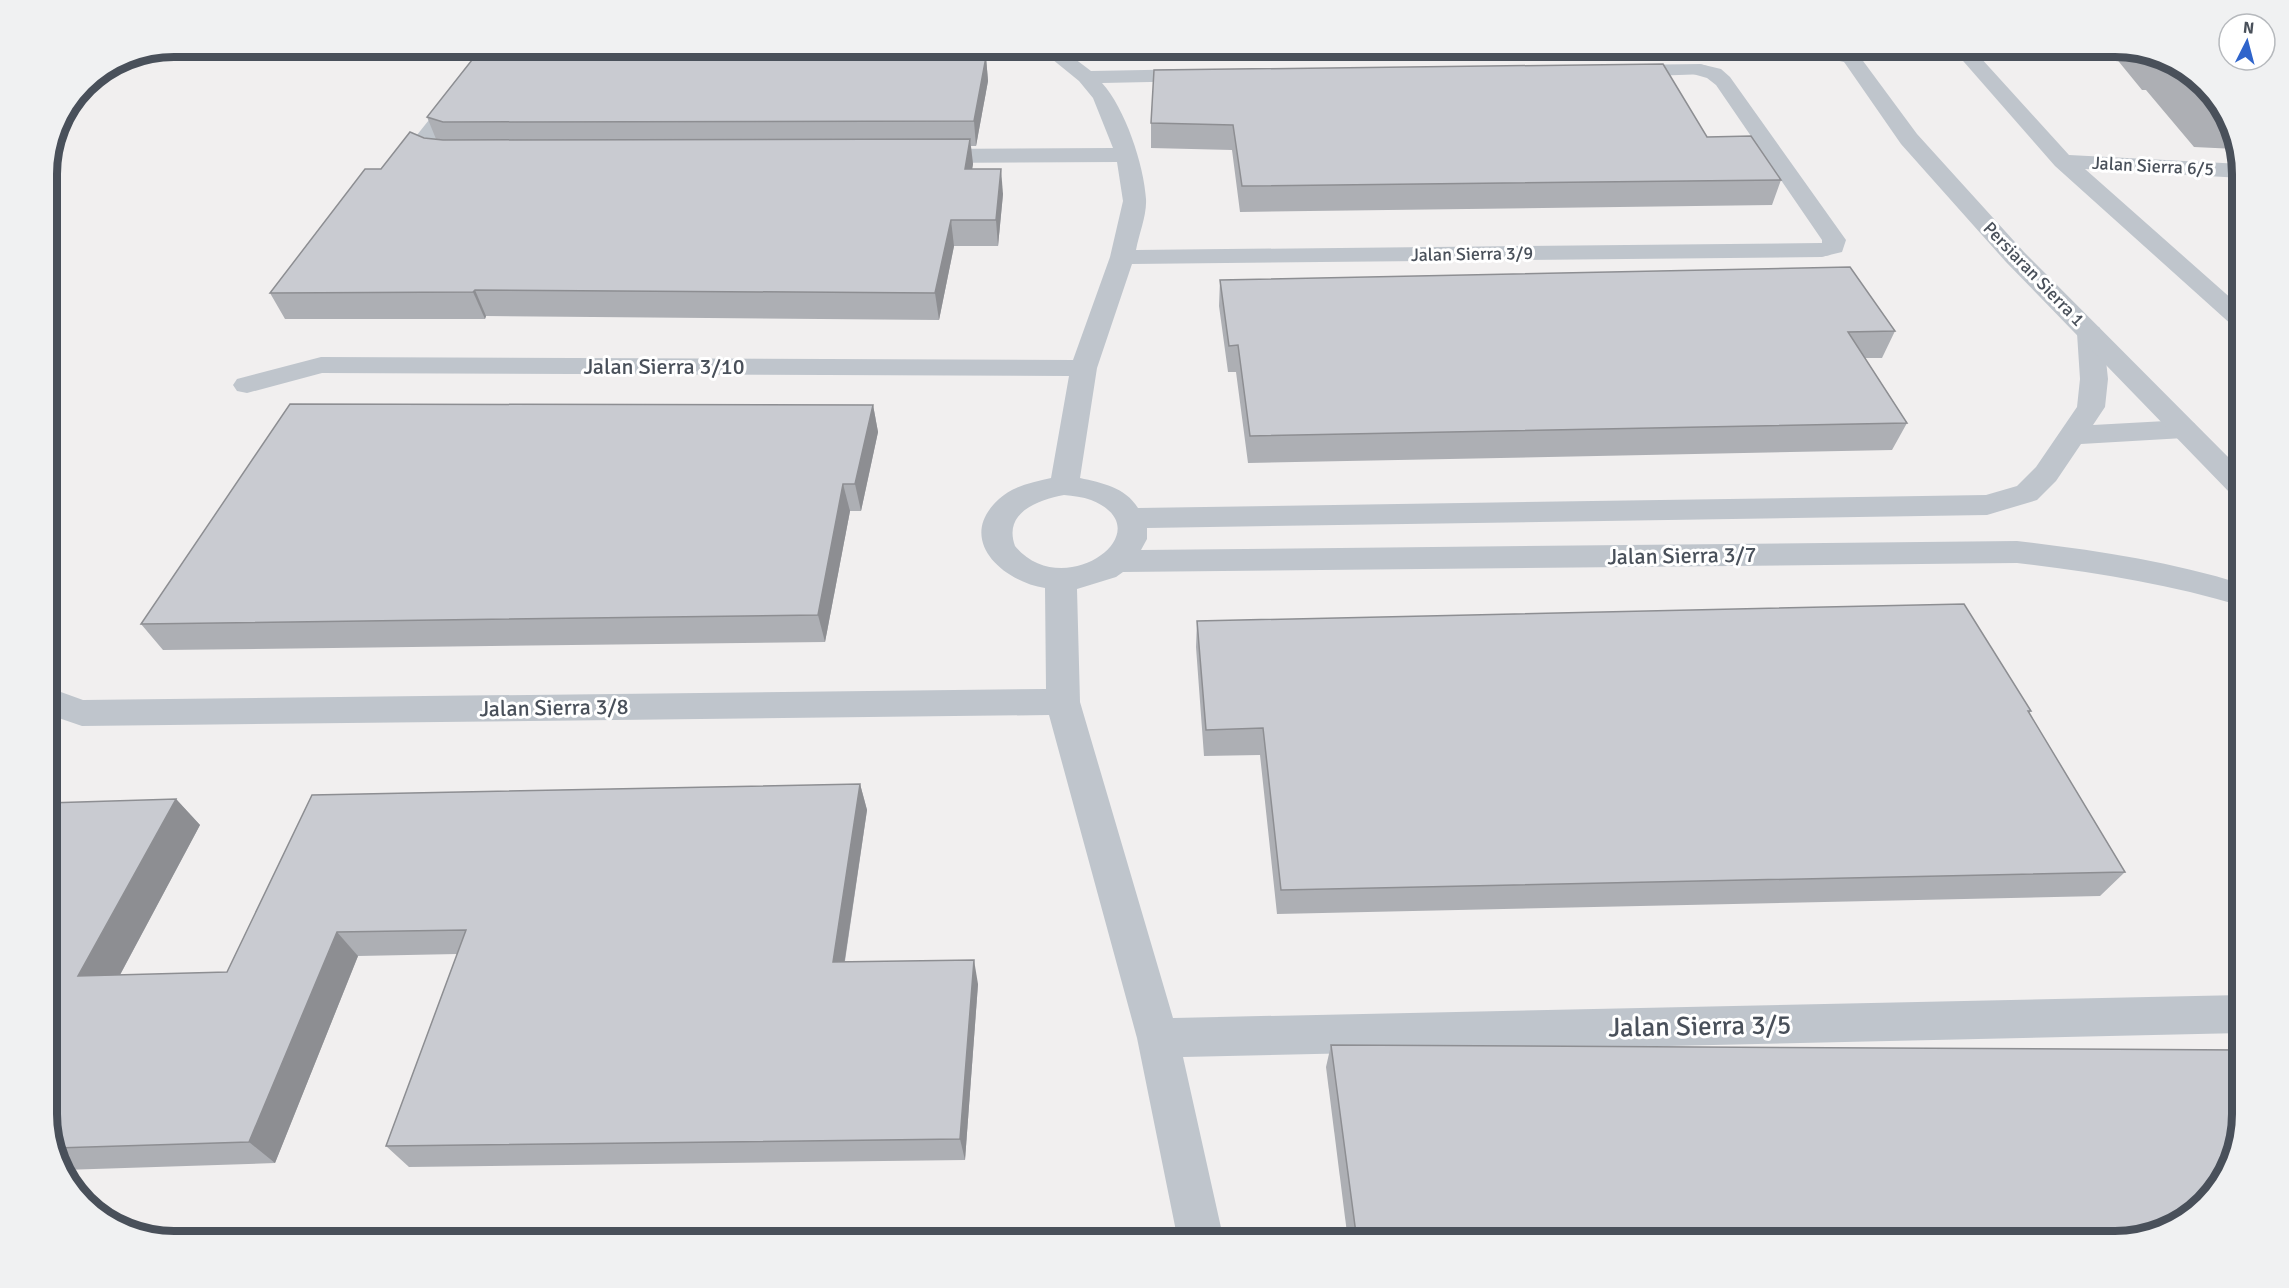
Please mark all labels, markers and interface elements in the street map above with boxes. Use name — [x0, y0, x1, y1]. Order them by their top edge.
north arrow — [2217, 12, 2277, 72]
text: N — [2242, 18, 2255, 39]
street label: Jalan Sierra 6/5 — [2091, 152, 2215, 180]
street label: Persiaran Sierra 1 — [1979, 217, 2089, 331]
street label: Jalan Sierra 3/9 — [1411, 242, 1533, 266]
street label: Jalan Sierra 3/10 — [583, 353, 745, 380]
street label: Jalan Sierra 3/7 — [1607, 541, 1757, 570]
street label: Jalan Sierra 3/8 — [479, 693, 629, 722]
street label: Jalan Sierra 3/5 — [1608, 1008, 1792, 1045]

